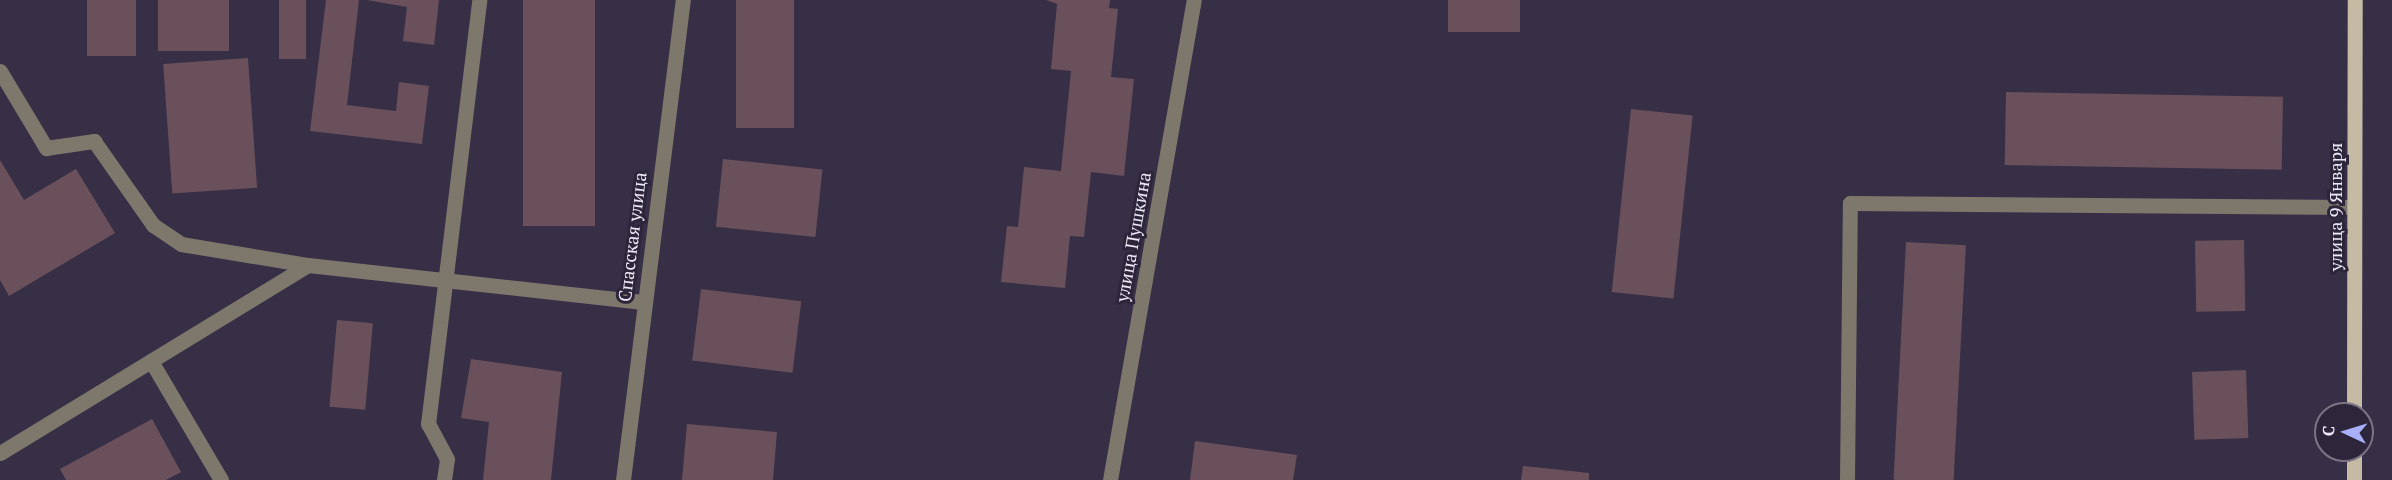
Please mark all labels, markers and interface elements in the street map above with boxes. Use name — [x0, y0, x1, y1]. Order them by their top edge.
street label: улица 9 Января — [2324, 143, 2346, 271]
street label: улица Пушкина — [1111, 170, 1155, 304]
street label: Спасская улица — [613, 171, 651, 303]
north arrow — [2314, 402, 2374, 462]
text: С — [2317, 425, 2339, 437]

